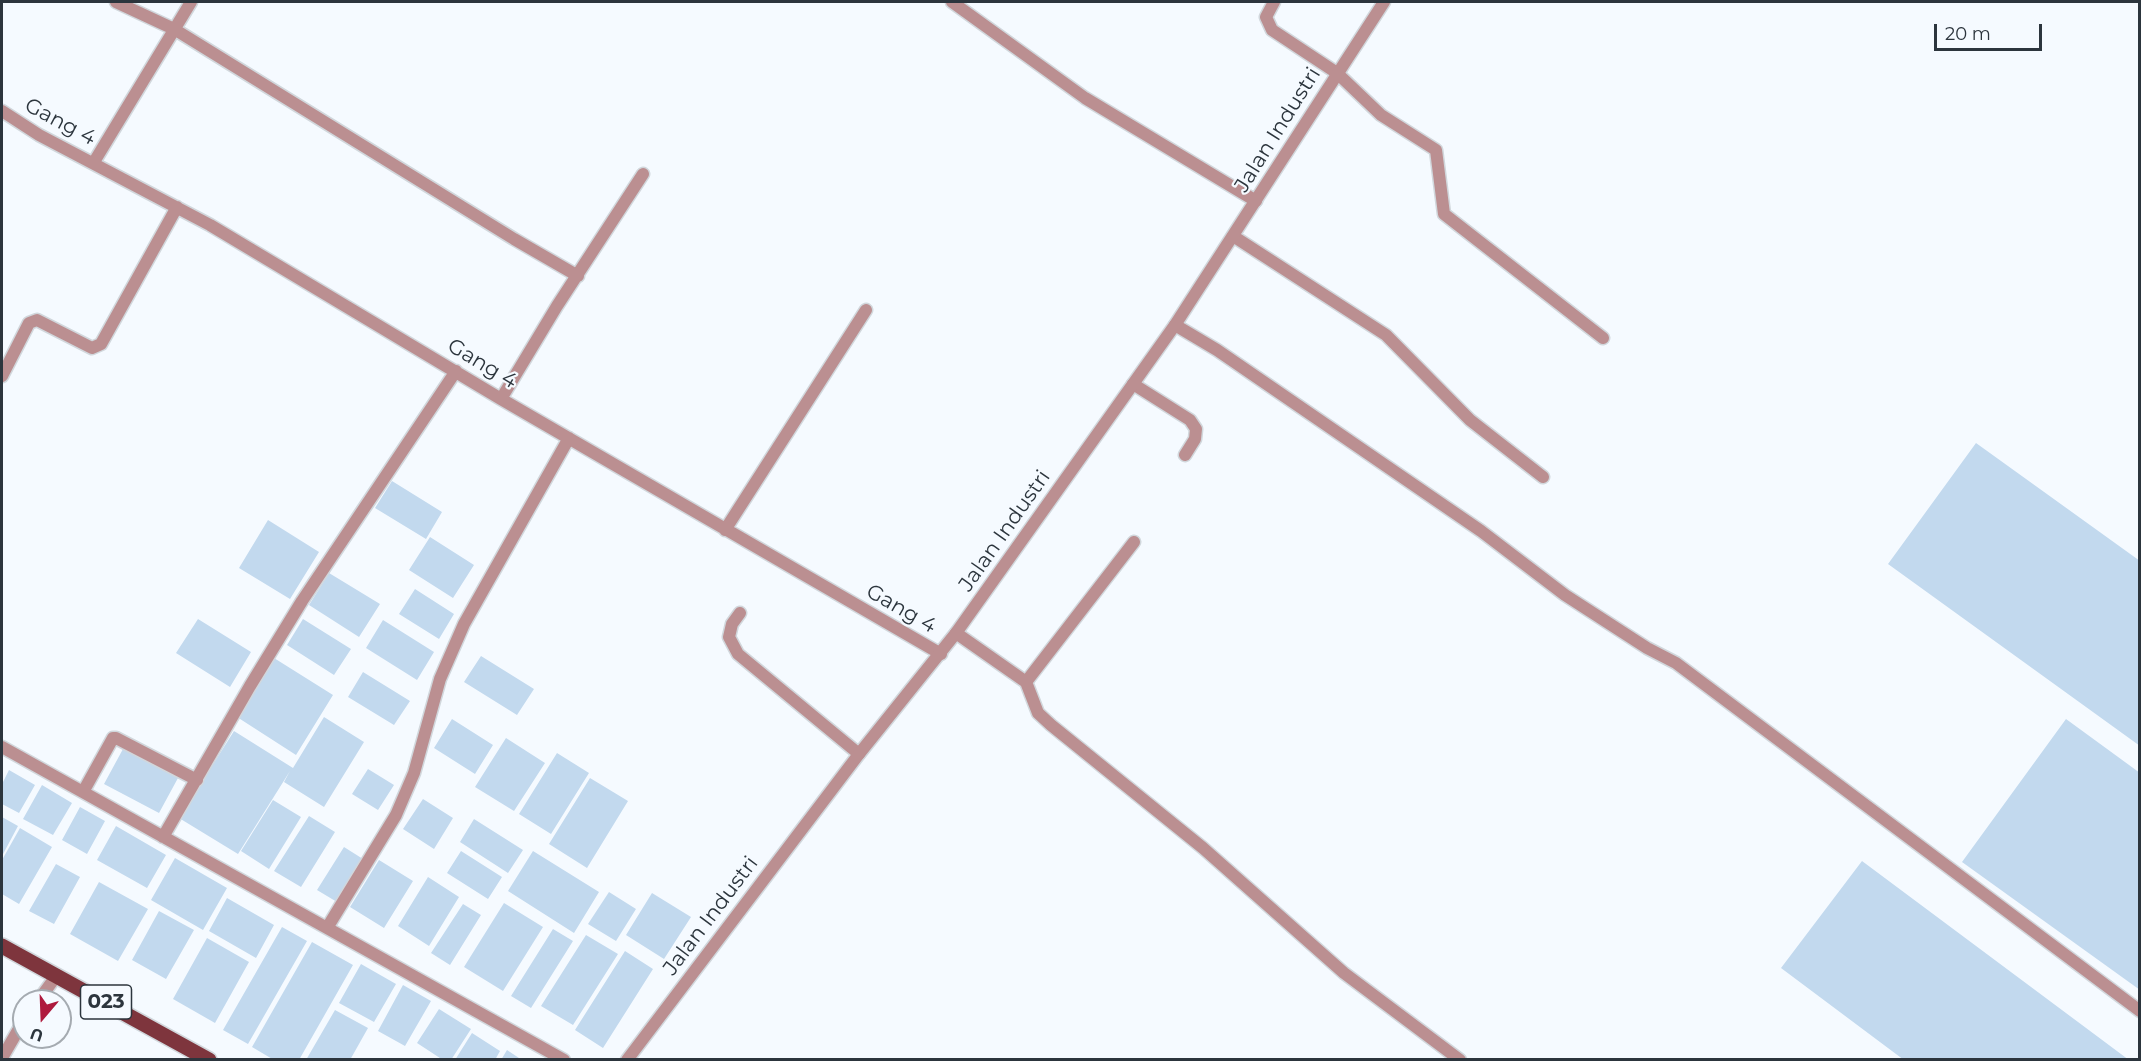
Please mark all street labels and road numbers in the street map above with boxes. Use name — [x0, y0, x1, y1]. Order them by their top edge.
street label: Jalan Industri — [1230, 63, 1326, 197]
street label: Gang 4 — [20, 93, 100, 151]
street label: Gang 4 — [443, 333, 521, 395]
street label: Jalan Industri — [954, 466, 1056, 596]
street label: Gang 4 — [862, 579, 940, 639]
street label: Jalan Industri — [658, 852, 764, 980]
road number: 023 — [80, 985, 132, 1019]

